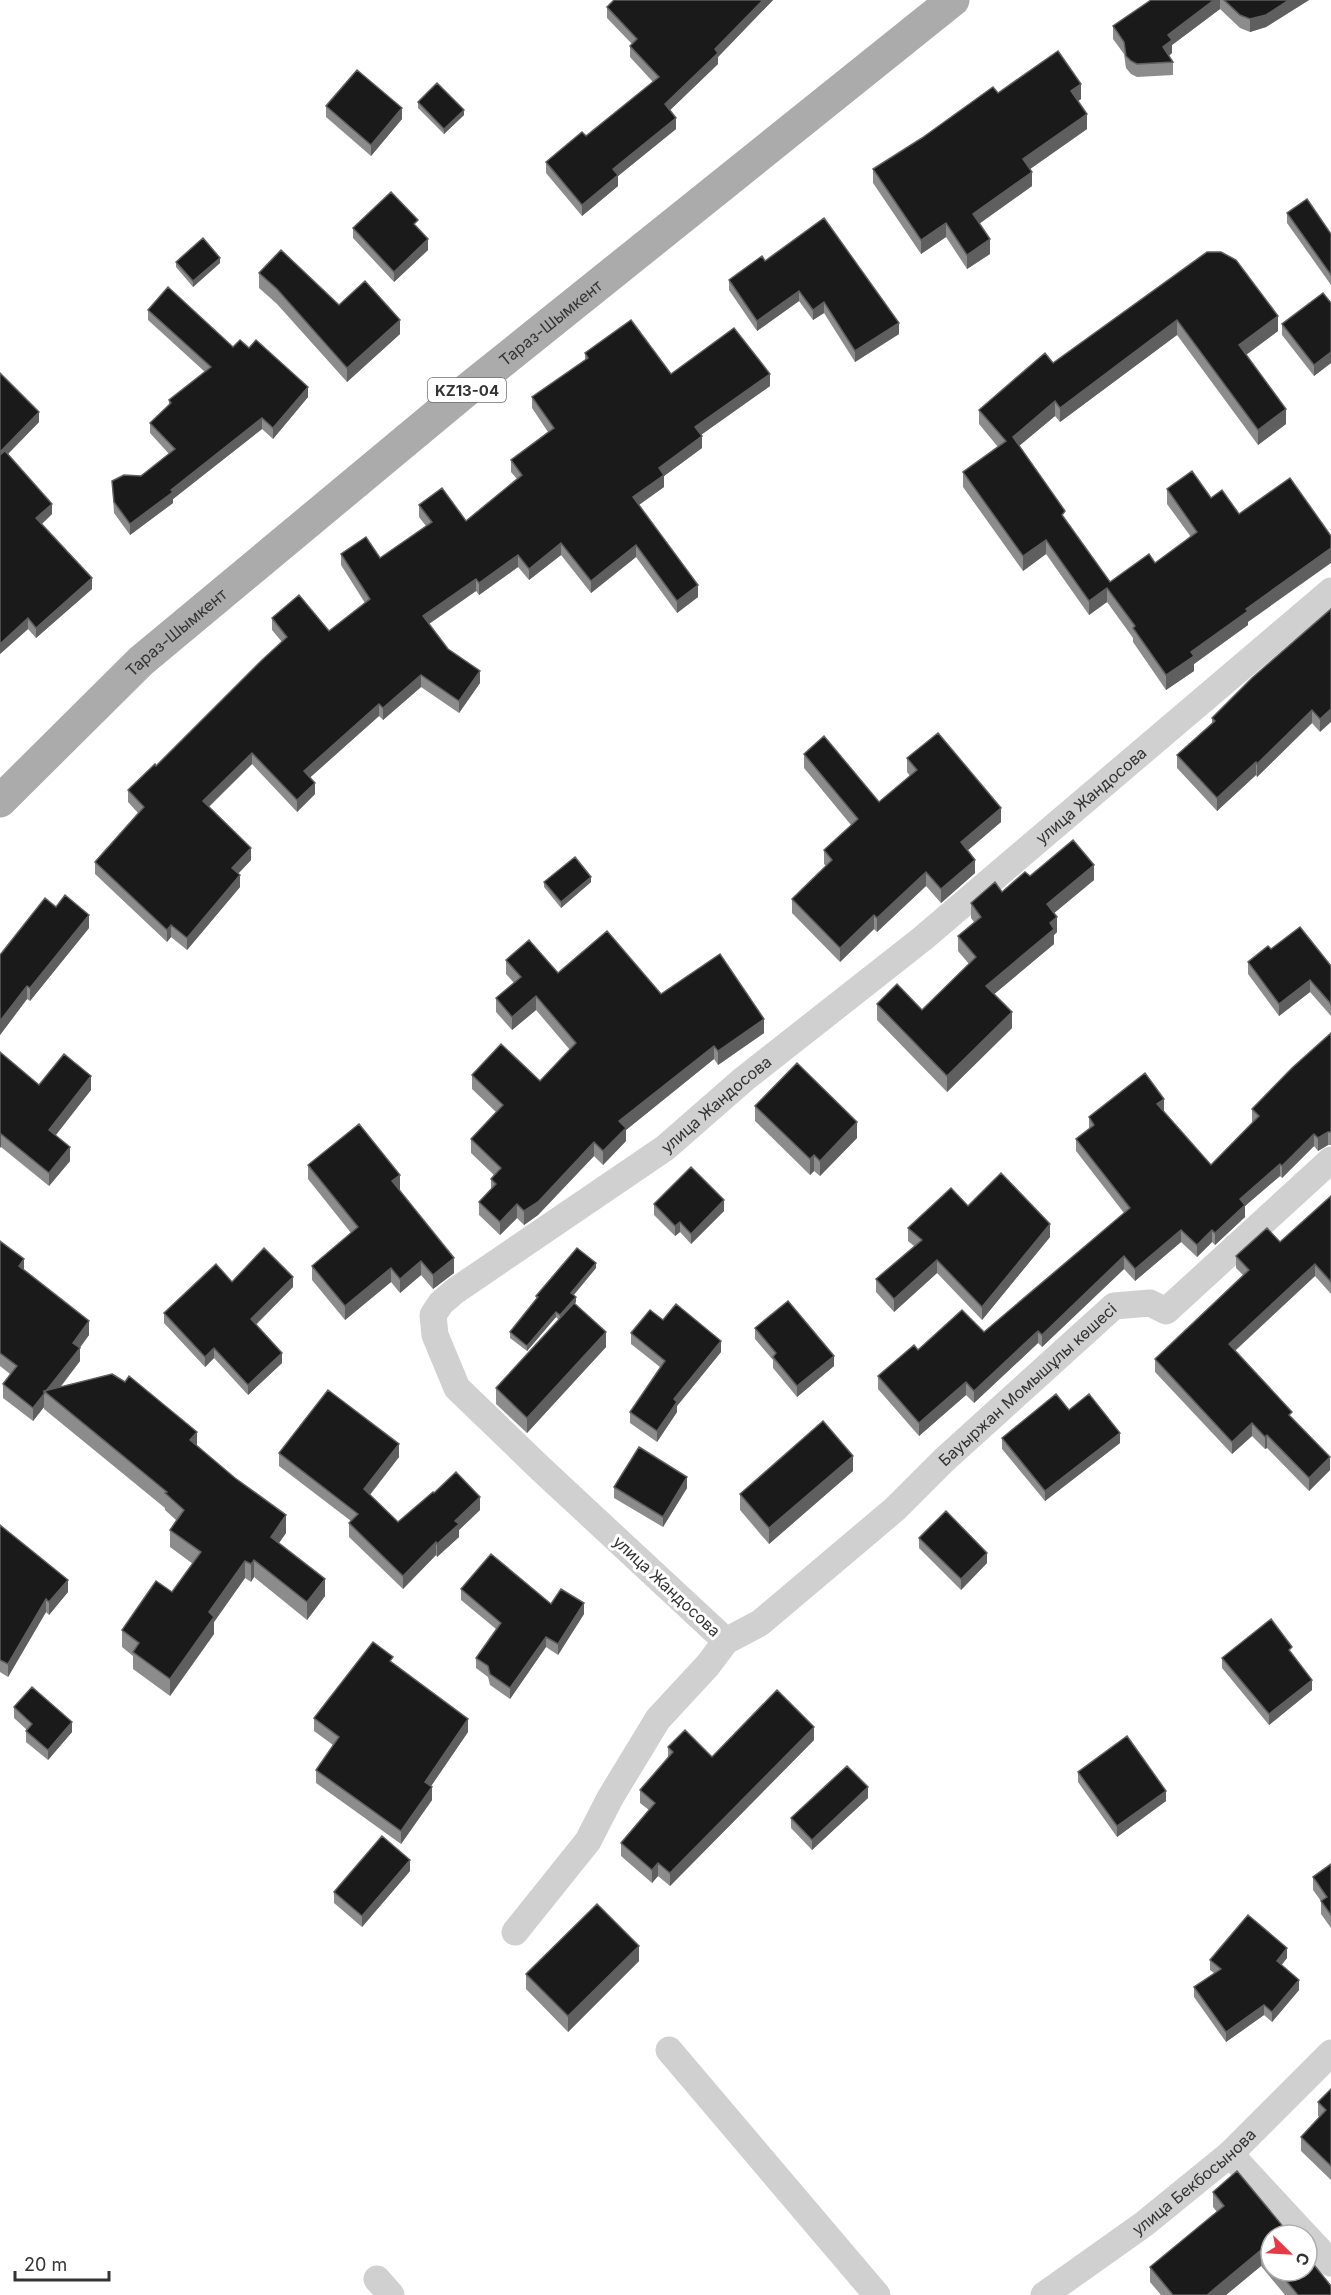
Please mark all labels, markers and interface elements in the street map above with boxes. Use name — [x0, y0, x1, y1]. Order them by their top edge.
street label: Тараз-Шымкент — [495, 275, 607, 370]
road number: KZ13-04 — [428, 378, 506, 402]
street label: Тараз-Шымкент — [121, 584, 231, 681]
street label: улица Жандосова — [1032, 742, 1151, 848]
street label: улица Жандосова — [657, 1051, 775, 1157]
street label: Бауыржан Момышұлы көшесі — [934, 1299, 1121, 1470]
street label: улица Жандосова — [609, 1531, 725, 1641]
street label: улица Бекбосынова — [1128, 2124, 1260, 2239]
north arrow — [1259, 2223, 1319, 2283]
scale bar — [15, 2244, 110, 2282]
text: С — [1291, 2250, 1314, 2269]
text: 20 m — [24, 2254, 67, 2275]

